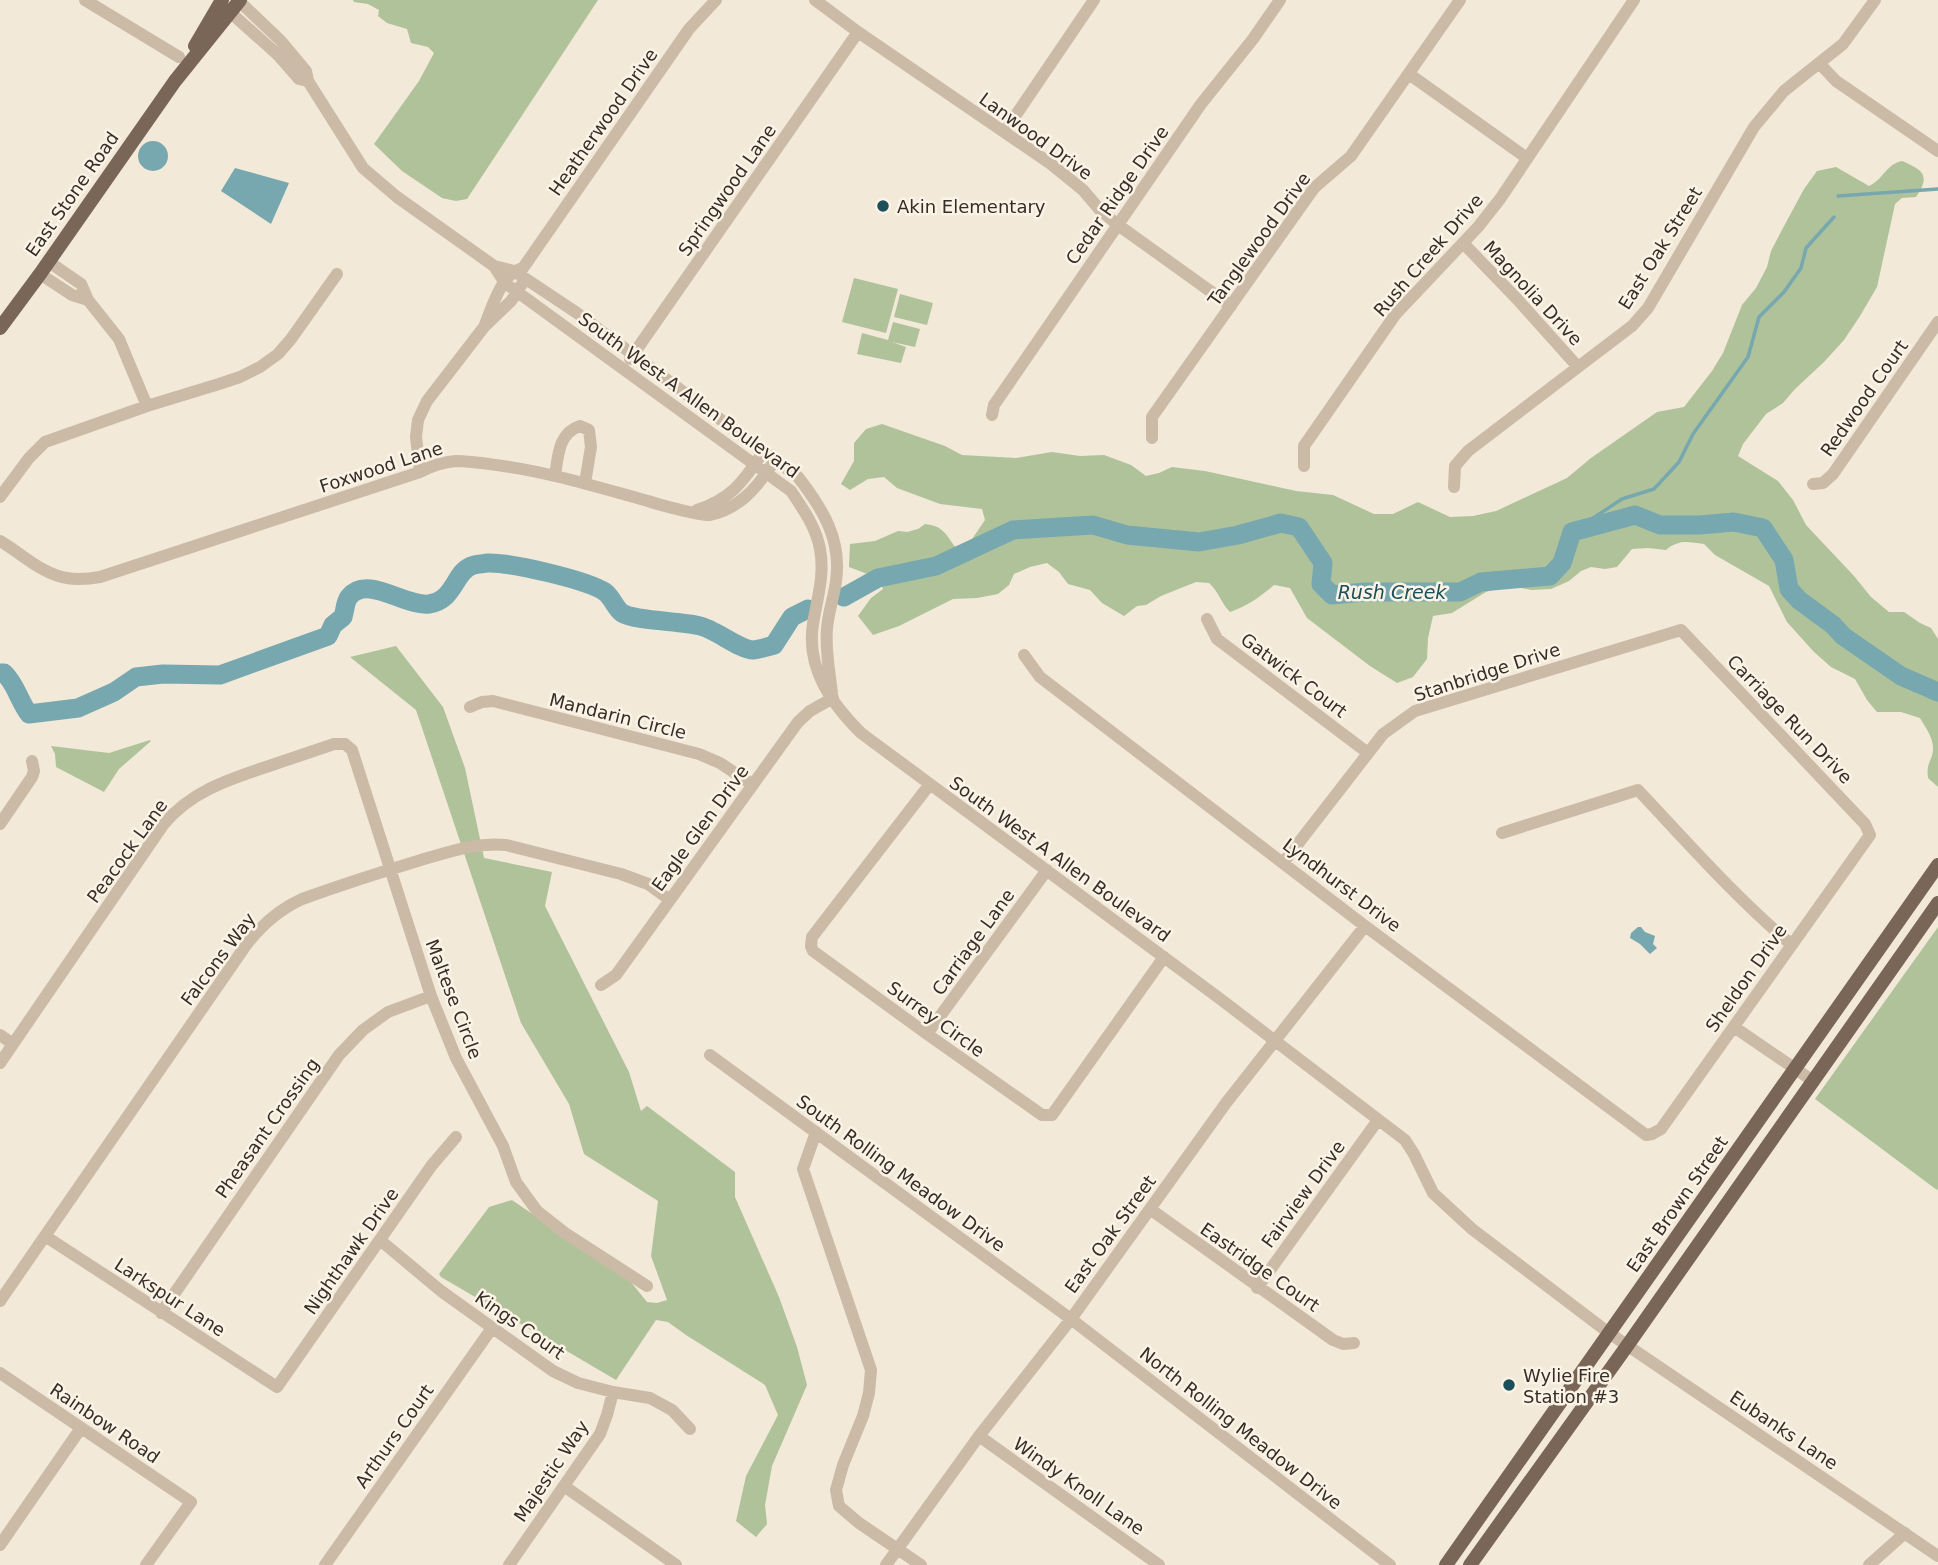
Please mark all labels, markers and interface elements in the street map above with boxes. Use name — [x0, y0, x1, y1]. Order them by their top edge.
street label: Heatherwood Drive — [544, 45, 662, 199]
street label: Lanwood Drive — [975, 88, 1097, 184]
street label: Springwood Lane — [674, 120, 780, 260]
street label: Cedar Ridge Drive — [1061, 122, 1173, 268]
street label: East Stone Road — [21, 128, 123, 260]
street label: Tanglewood Drive — [1203, 168, 1314, 311]
street label: East Oak Street — [1614, 183, 1706, 313]
street label: Rush Creek Drive — [1369, 189, 1487, 321]
place label: Akin Elementary — [897, 196, 1046, 217]
marker: Akin Elementary — [875, 198, 891, 214]
street label: Magnolia Drive — [1479, 236, 1587, 350]
street label: South West A Allen Boulevard — [575, 308, 803, 482]
street label: Redwood Court — [1816, 336, 1912, 460]
street label: Foxwood Lane — [317, 437, 445, 497]
water label: Rush Creek — [1338, 581, 1447, 603]
street label: Gatwick Court — [1237, 628, 1351, 722]
street label: Stanbridge Drive — [1411, 638, 1563, 706]
street label: Carriage Run Drive — [1723, 650, 1857, 788]
street label: Mandarin Circle — [547, 689, 689, 743]
street label: Eagle Glen Drive — [647, 761, 753, 895]
street label: South West A Allen Boulevard — [946, 772, 1174, 946]
street label: Peacock Lane — [82, 795, 172, 907]
street label: Lyndhurst Drive — [1279, 834, 1405, 936]
street label: Carriage Lane — [928, 885, 1018, 999]
street label: Falcons Way — [176, 908, 260, 1009]
street label: Sheldon Drive — [1701, 920, 1791, 1036]
street label: Maltese Circle — [422, 936, 486, 1062]
street label: Surrey Circle — [883, 977, 989, 1061]
street label: Pheasant Crossing — [211, 1054, 323, 1202]
street label: South Rolling Meadow Drive — [793, 1090, 1009, 1256]
street label: East Brown Street — [1622, 1132, 1732, 1276]
street label: Fairview Drive — [1257, 1136, 1349, 1252]
street label: East Oak Street — [1060, 1171, 1160, 1297]
street label: Nighthawk Drive — [299, 1184, 403, 1318]
street label: Eastridge Court — [1196, 1218, 1324, 1316]
street label: Larkspur Lane — [111, 1253, 229, 1341]
street label: Kings Court — [471, 1287, 569, 1363]
street label: North Rolling Meadow Drive — [1136, 1343, 1346, 1513]
place label: Wylie Fire Station #3 — [1523, 1365, 1619, 1407]
marker: Wylie Fire Station #3 — [1501, 1377, 1517, 1393]
street label: Rainbow Road — [46, 1379, 164, 1467]
street label: Arthurs Court — [351, 1380, 437, 1492]
street label: Eubanks Lane — [1726, 1386, 1842, 1474]
street label: Majestic Way — [509, 1416, 593, 1526]
street label: Windy Knoll Lane — [1009, 1433, 1149, 1539]

